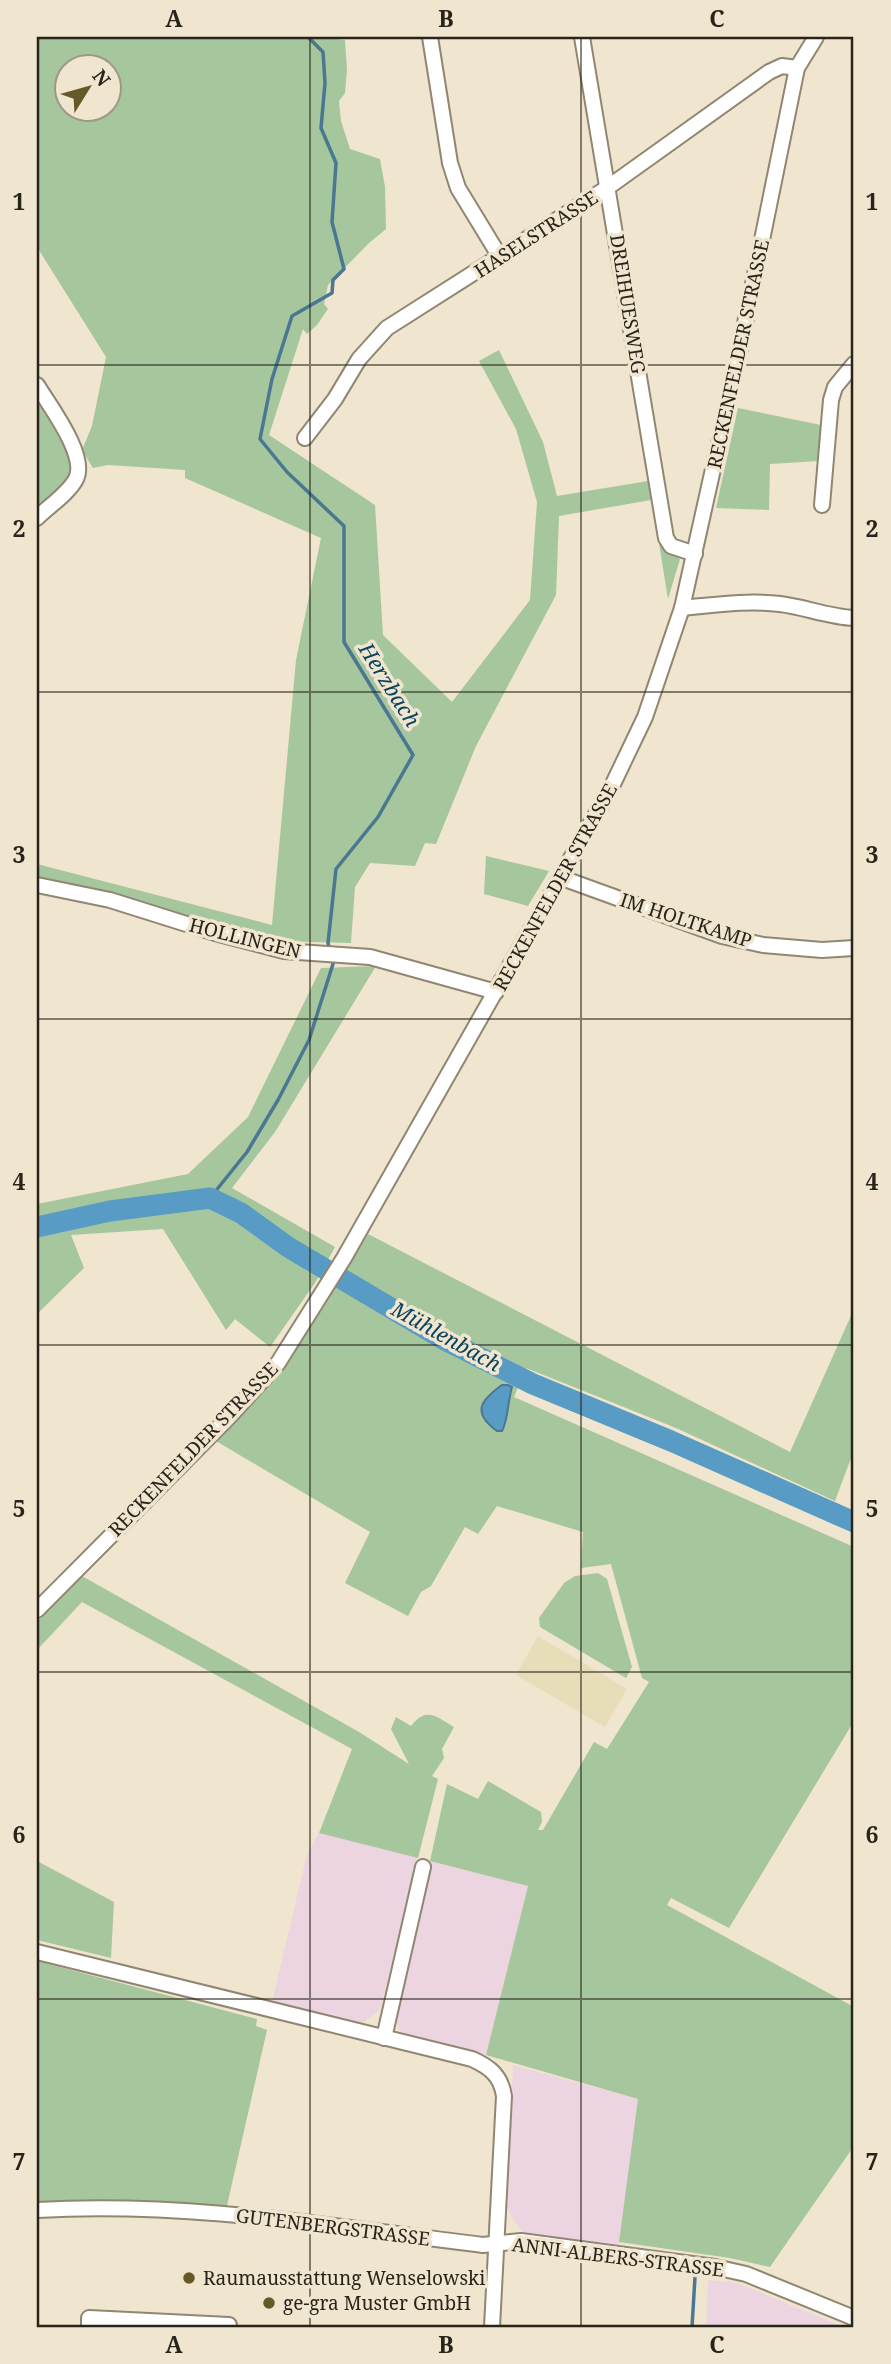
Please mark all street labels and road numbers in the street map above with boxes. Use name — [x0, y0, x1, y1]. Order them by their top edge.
street label: HASELSTRASSE — [469, 184, 603, 284]
street label: DREIHUESWEG — [604, 232, 652, 376]
street label: RECKENFELDER STRASSE — [701, 237, 775, 471]
street label: RECKENFELDER STRASSE — [487, 778, 623, 995]
street label: IM HOLTKAMP — [617, 886, 755, 954]
street label: HOLLINGEN — [186, 912, 304, 964]
street label: RECKENFELDER STRASSE — [103, 1356, 284, 1542]
street label: GUTENBERGSTRASSE — [235, 2202, 432, 2252]
street label: ANNI-ALBERS-STRASSE — [511, 2231, 726, 2283]

